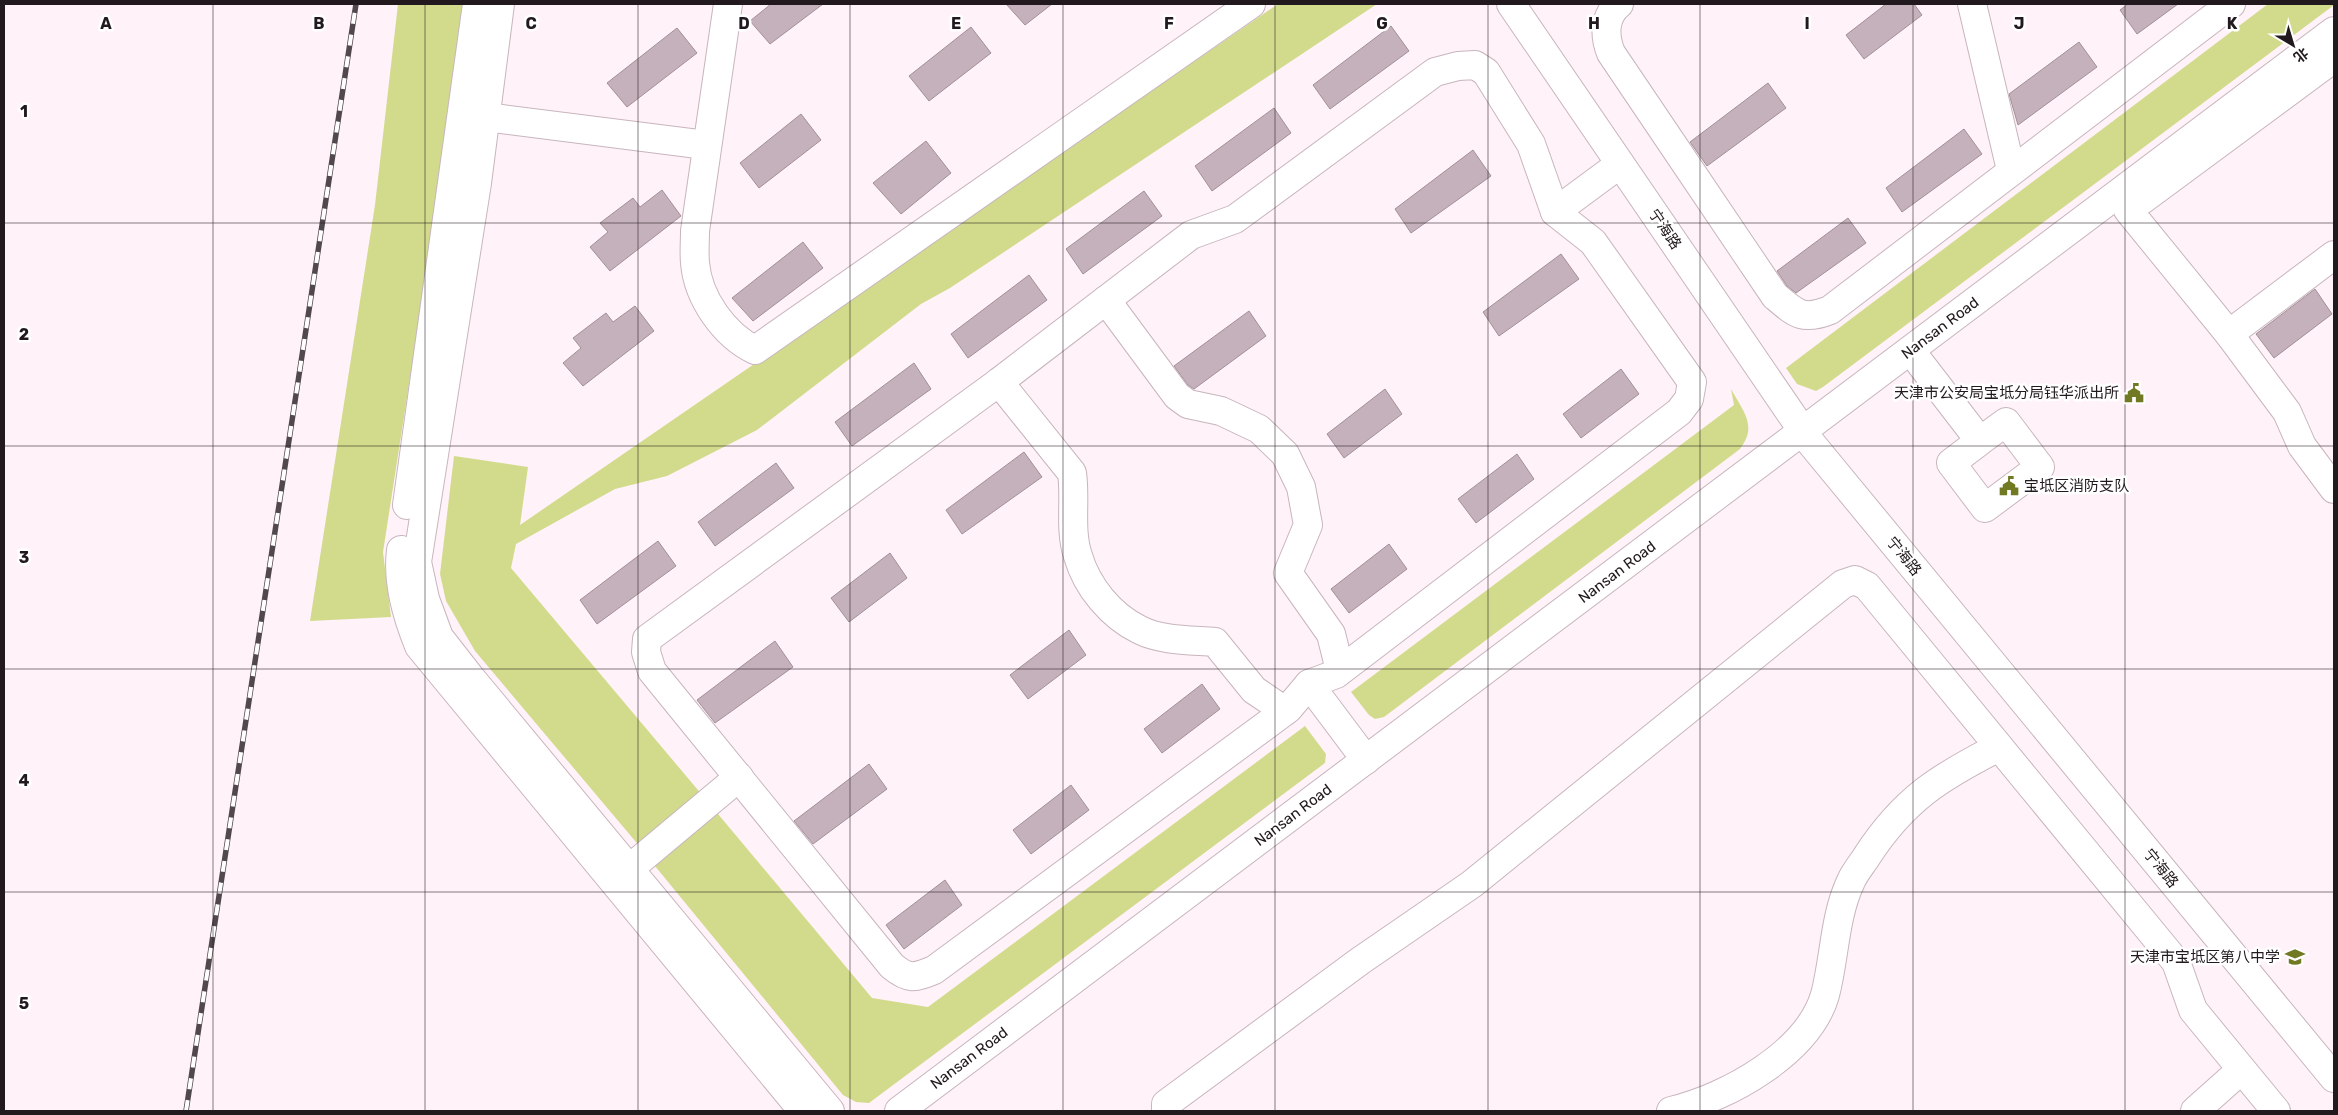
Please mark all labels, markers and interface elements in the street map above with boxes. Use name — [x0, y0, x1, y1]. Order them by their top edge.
text: A — [100, 14, 112, 33]
text: B — [313, 14, 325, 33]
text: C — [525, 14, 537, 33]
text: D — [738, 14, 750, 33]
text: E — [951, 14, 961, 33]
text: F — [1164, 14, 1174, 33]
text: G — [1376, 14, 1388, 33]
text: H — [1588, 14, 1600, 33]
text: I — [1804, 14, 1810, 33]
text: J — [2014, 14, 2024, 33]
text: K — [2227, 14, 2238, 33]
north arrow — [2268, 20, 2318, 70]
text: 北 — [2290, 44, 2311, 66]
text: 1 — [20, 102, 28, 121]
street label: 宁海路 — [1645, 205, 1685, 253]
street label: Nansan Road — [1898, 293, 1982, 363]
text: 2 — [19, 325, 29, 344]
public building icon: 天津市公安局宝坻分局钰华派出所 — [2123, 382, 2145, 404]
place label: 天津市公安局宝坻分局钰华派出所 — [1894, 384, 2119, 402]
public building icon: 宝坻区消防支队 — [1998, 475, 2020, 497]
place label: 宝坻区消防支队 — [2024, 477, 2129, 495]
street label: 宁海路 — [1883, 533, 1925, 579]
street label: Nansan Road — [1575, 537, 1659, 607]
text: 3 — [19, 548, 29, 567]
text: 4 — [19, 771, 30, 790]
street label: Nansan Road — [1251, 780, 1335, 850]
street label: 宁海路 — [2140, 845, 2182, 891]
school or university icon: 天津市宝坻区第八中学 — [2284, 946, 2306, 968]
place label: 天津市宝坻区第八中学 — [2130, 948, 2280, 966]
text: 5 — [19, 994, 29, 1013]
street label: Nansan Road — [927, 1023, 1011, 1093]

